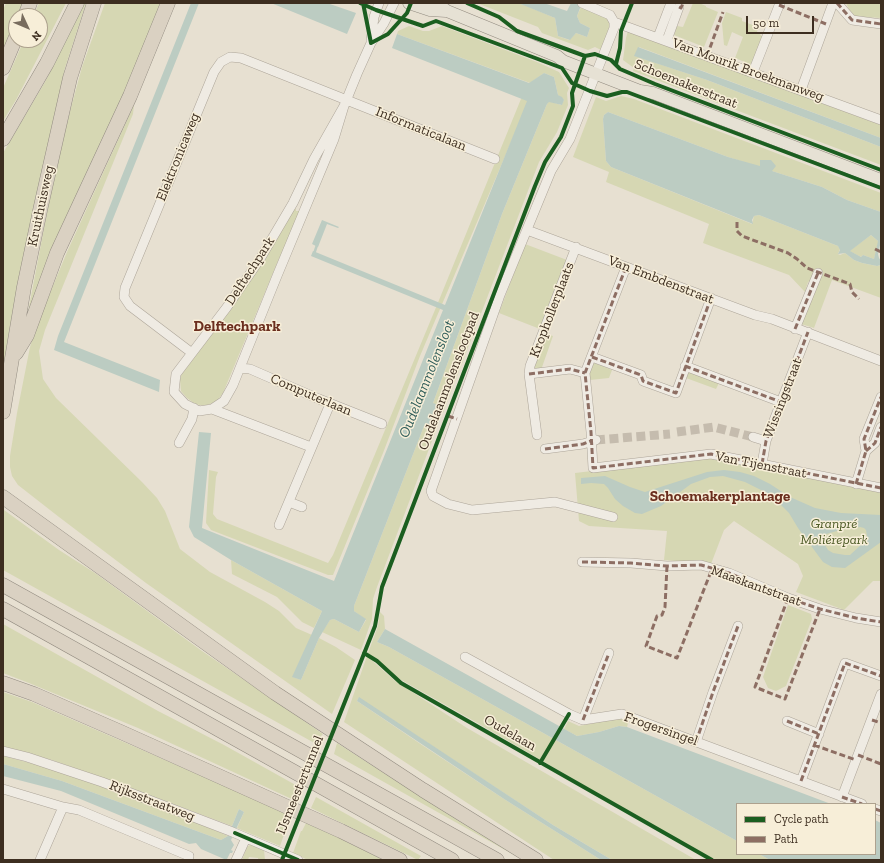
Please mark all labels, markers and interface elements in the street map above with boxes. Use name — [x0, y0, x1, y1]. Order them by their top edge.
north arrow — [8, 8, 48, 48]
scale bar — [748, 8, 816, 34]
text: 50 m — [753, 16, 779, 30]
text: N — [29, 28, 44, 44]
street label: Van Mourik Broekmanweg — [670, 35, 826, 105]
street label: Schoemakerstraat — [632, 56, 740, 112]
street label: Informaticalaan — [373, 103, 469, 155]
street label: Elektronicaweg — [153, 110, 203, 204]
street label: Kruithuisweg — [24, 164, 58, 248]
street label: Delftechpark — [222, 234, 278, 308]
street label: Van Embdenstraat — [606, 252, 716, 308]
street label: Krophollerplaats — [526, 260, 578, 360]
street label: Oudelaanmolenslootpad — [415, 309, 483, 453]
water label: Oudelaanmolensloot — [395, 317, 459, 441]
district label: Delftechpark — [193, 318, 281, 336]
street label: Wissingstraat — [760, 356, 806, 440]
street label: Computerlaan — [268, 370, 354, 420]
street label: Van Tijenstraat — [714, 448, 808, 482]
district label: Schoemakerplantage — [650, 488, 790, 506]
park label: Granpré Moliérepark — [800, 516, 868, 548]
street label: Maaskantstraat — [708, 562, 804, 610]
street label: Frogersingel — [622, 709, 700, 749]
street label: Oudelaan — [481, 711, 539, 755]
street label: IJsmeestertunnel — [273, 733, 327, 837]
street label: Rijksstraatweg — [107, 777, 197, 825]
legend — [736, 803, 876, 855]
text: Cycle path — [774, 812, 828, 826]
text: Path — [774, 832, 798, 846]

